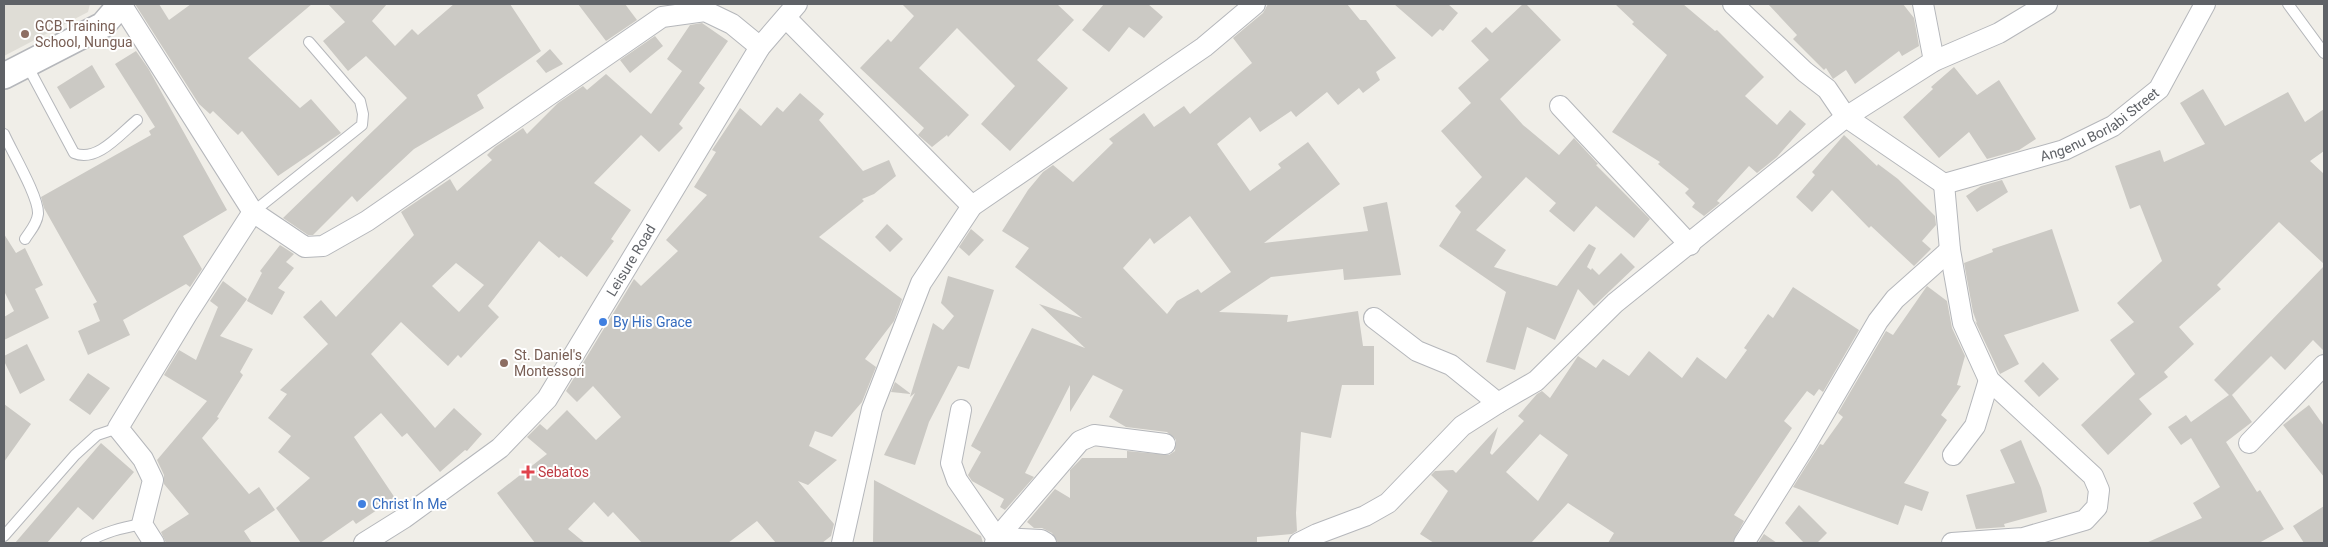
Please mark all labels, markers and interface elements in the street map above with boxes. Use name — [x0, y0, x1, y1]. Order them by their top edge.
place label: GCB Training School, Nungua — [35, 18, 133, 50]
marker: GCB Training School, Nungua — [19, 28, 31, 40]
street label: Angenu Borlabi Street — [2038, 84, 2162, 164]
street label: Leisure Road — [603, 221, 659, 299]
place label: By His Grace — [613, 314, 692, 330]
marker: By His Grace — [597, 316, 609, 328]
place label: St. Daniel's Montessori — [514, 347, 585, 379]
marker: St. Daniel's Montessori — [498, 357, 510, 369]
place label: Sebatos — [538, 464, 589, 480]
marker: Sebatos — [522, 466, 534, 478]
place label: Christ In Me — [372, 496, 447, 512]
marker: Christ In Me — [356, 498, 368, 510]

